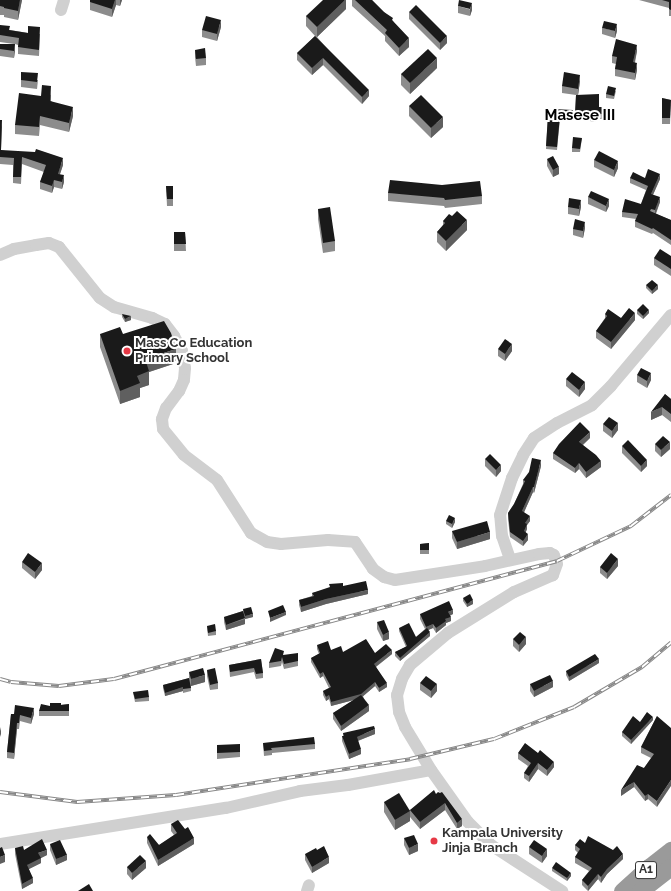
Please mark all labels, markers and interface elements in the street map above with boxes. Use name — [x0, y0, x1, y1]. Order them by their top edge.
district label: Masese III — [545, 107, 615, 125]
place label: Mass Co Education Primary School — [135, 336, 252, 367]
marker: Mass Co Education Primary School — [122, 346, 132, 356]
place label: Kampala University Jinja Branch — [442, 826, 563, 857]
marker: Kampala University Jinja Branch — [429, 836, 439, 846]
road number: A1 — [635, 860, 657, 880]

